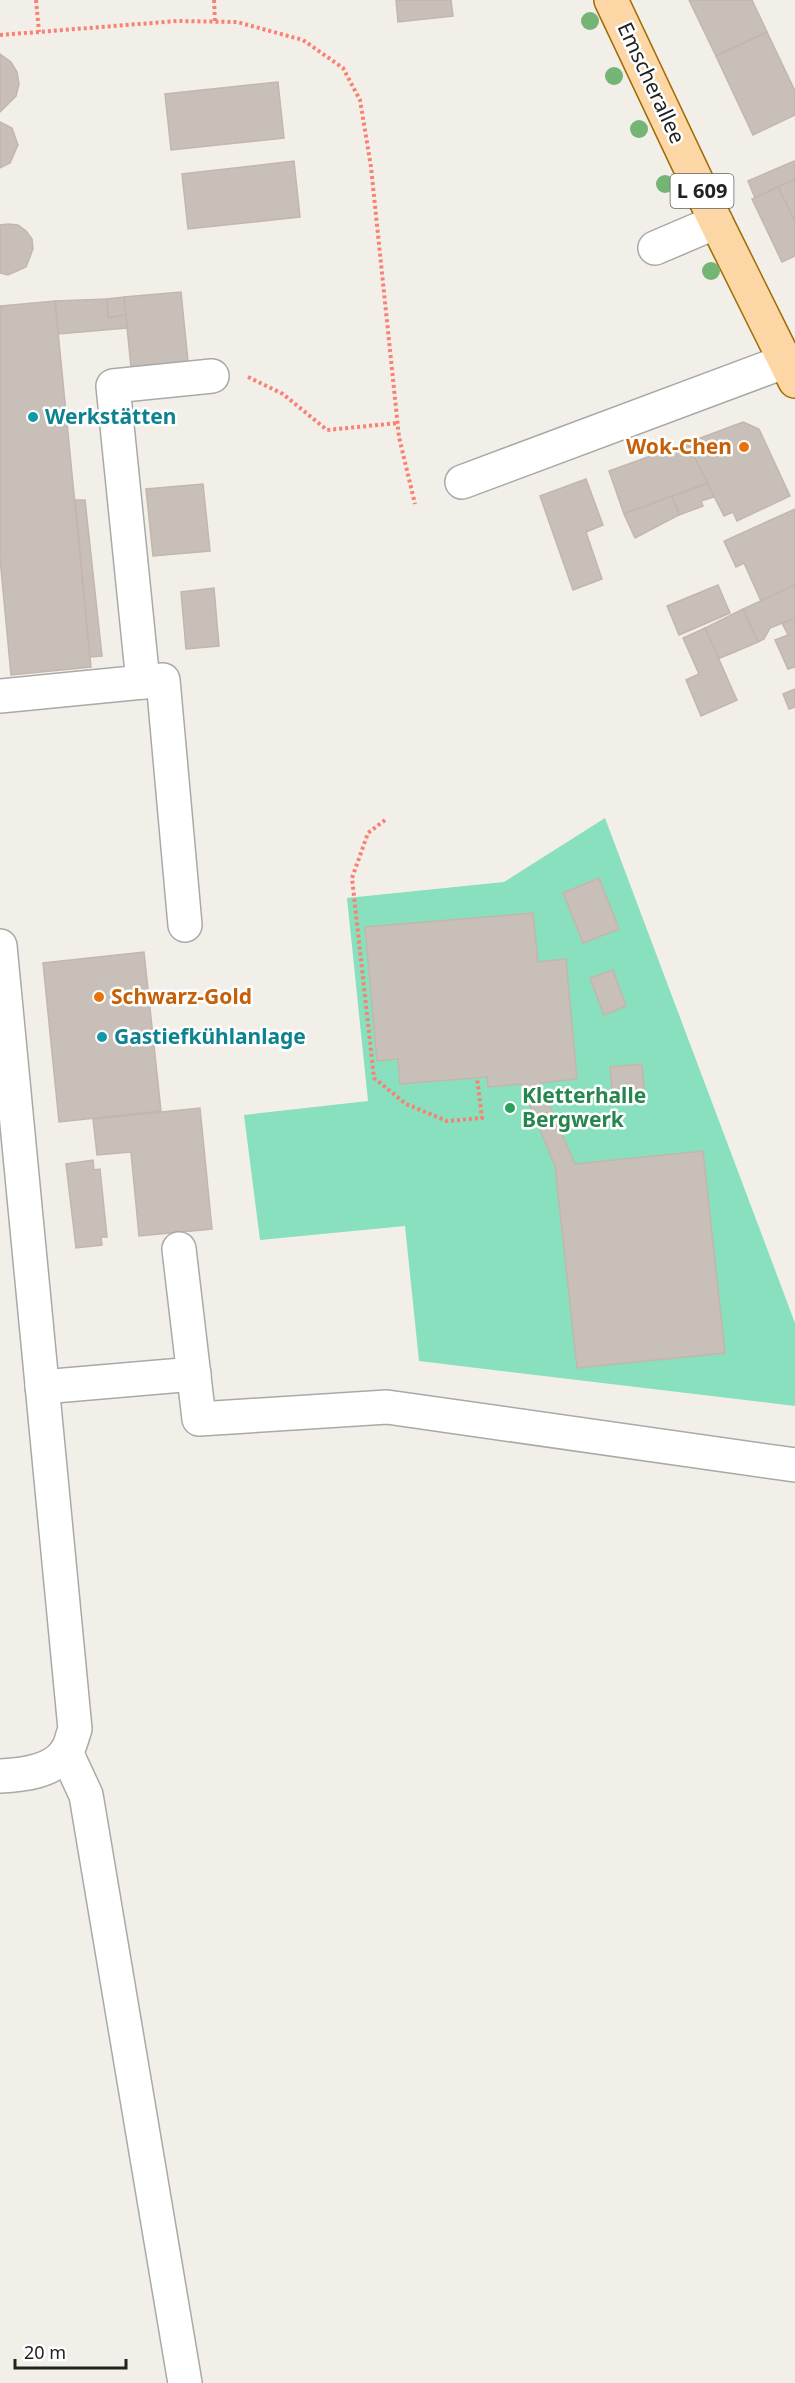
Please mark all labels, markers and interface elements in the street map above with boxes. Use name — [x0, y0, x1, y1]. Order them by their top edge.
street label: Emscherallee — [612, 17, 692, 148]
road number: L 609 — [670, 174, 734, 208]
place label: Werkstätten — [45, 402, 176, 430]
marker: Werkstätten — [26, 410, 40, 424]
place label: Wok-Chen — [626, 432, 732, 460]
marker: Wok-Chen — [737, 440, 751, 454]
place label: Schwarz-Gold — [111, 982, 252, 1010]
marker: Schwarz-Gold — [92, 990, 106, 1004]
place label: Gastiefkühlanlage — [114, 1022, 306, 1050]
marker: Gastiefkühlanlage — [95, 1030, 109, 1044]
place label: Kletterhalle Bergwerk — [522, 1081, 646, 1133]
marker: Kletterhalle Bergwerk — [503, 1101, 517, 1115]
scale bar — [15, 2332, 126, 2370]
text: 20 m — [24, 2340, 66, 2364]

